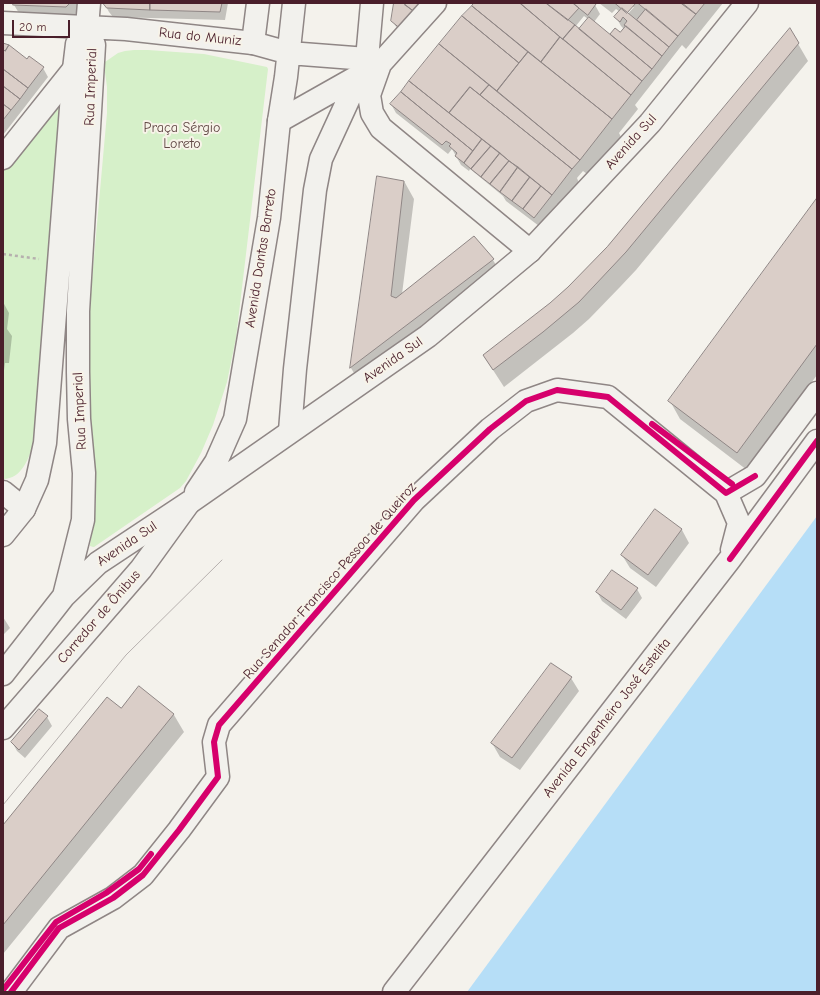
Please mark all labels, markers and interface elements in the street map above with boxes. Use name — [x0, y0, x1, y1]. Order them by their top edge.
scale bar — [14, 12, 72, 38]
text: 20 m — [19, 20, 47, 34]
street label: Rua do Muniz — [158, 24, 242, 50]
street label: Rua Imperial — [81, 48, 101, 126]
street label: Avenida Sul — [602, 111, 660, 173]
park label: Praça Sérgio Loreto — [144, 120, 220, 152]
street label: Avenida Dantas Barreto — [242, 187, 280, 329]
street label: Avenida Sul — [360, 333, 426, 387]
street label: Rua Imperial — [70, 372, 90, 450]
street label: Rua Senador Francisco Pessoa de Queiroz — [240, 479, 420, 683]
street label: Avenida Sul — [94, 518, 160, 570]
street label: Corredor de Ônibus — [54, 567, 144, 667]
street label: Avenida Engenheiro José Estelita — [540, 635, 674, 801]

